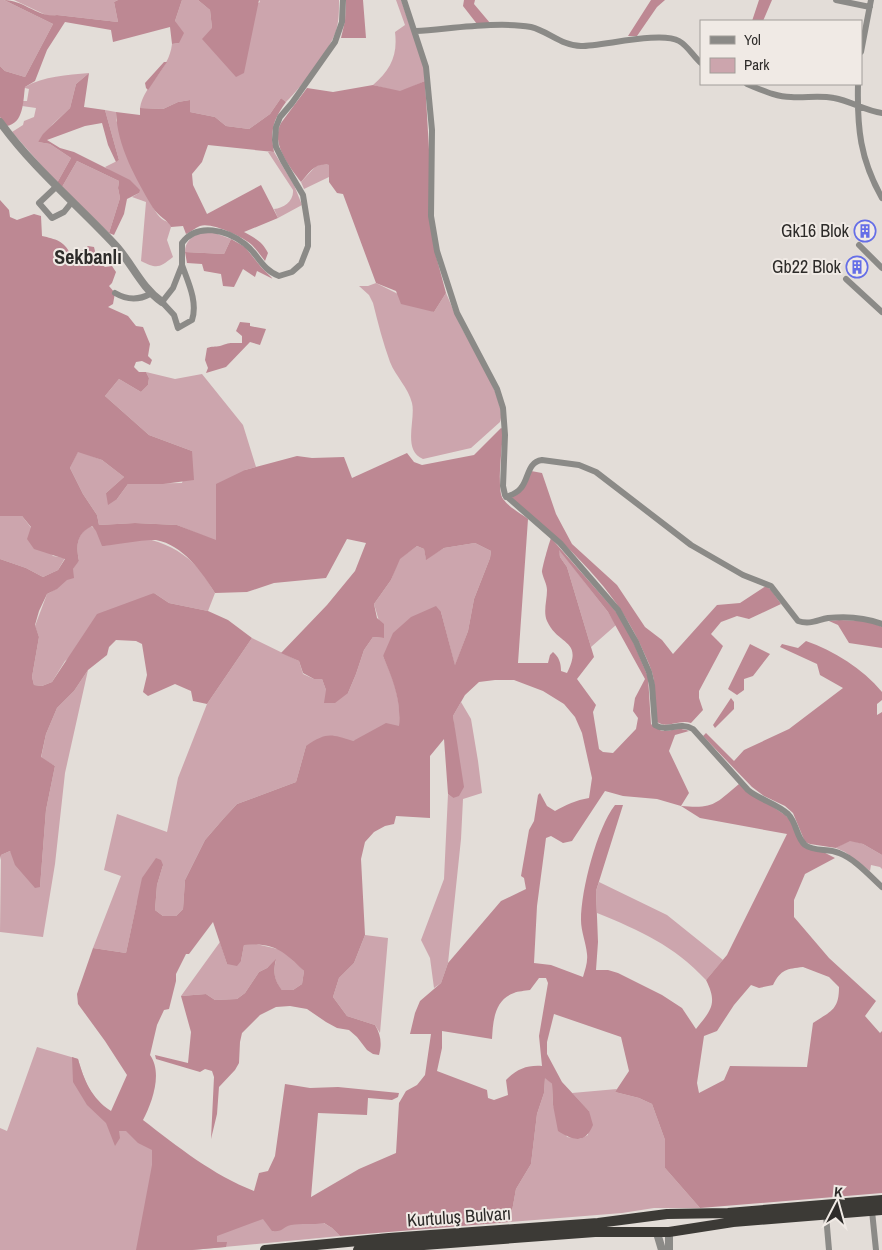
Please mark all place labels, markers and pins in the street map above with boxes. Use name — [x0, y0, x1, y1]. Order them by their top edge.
place label: Gk16 Blok — [781, 218, 850, 243]
building icon: Gk16 Blok — [853, 219, 877, 243]
place label: Gb22 Blok — [772, 254, 842, 279]
building icon: Gb22 Blok — [845, 255, 869, 279]

